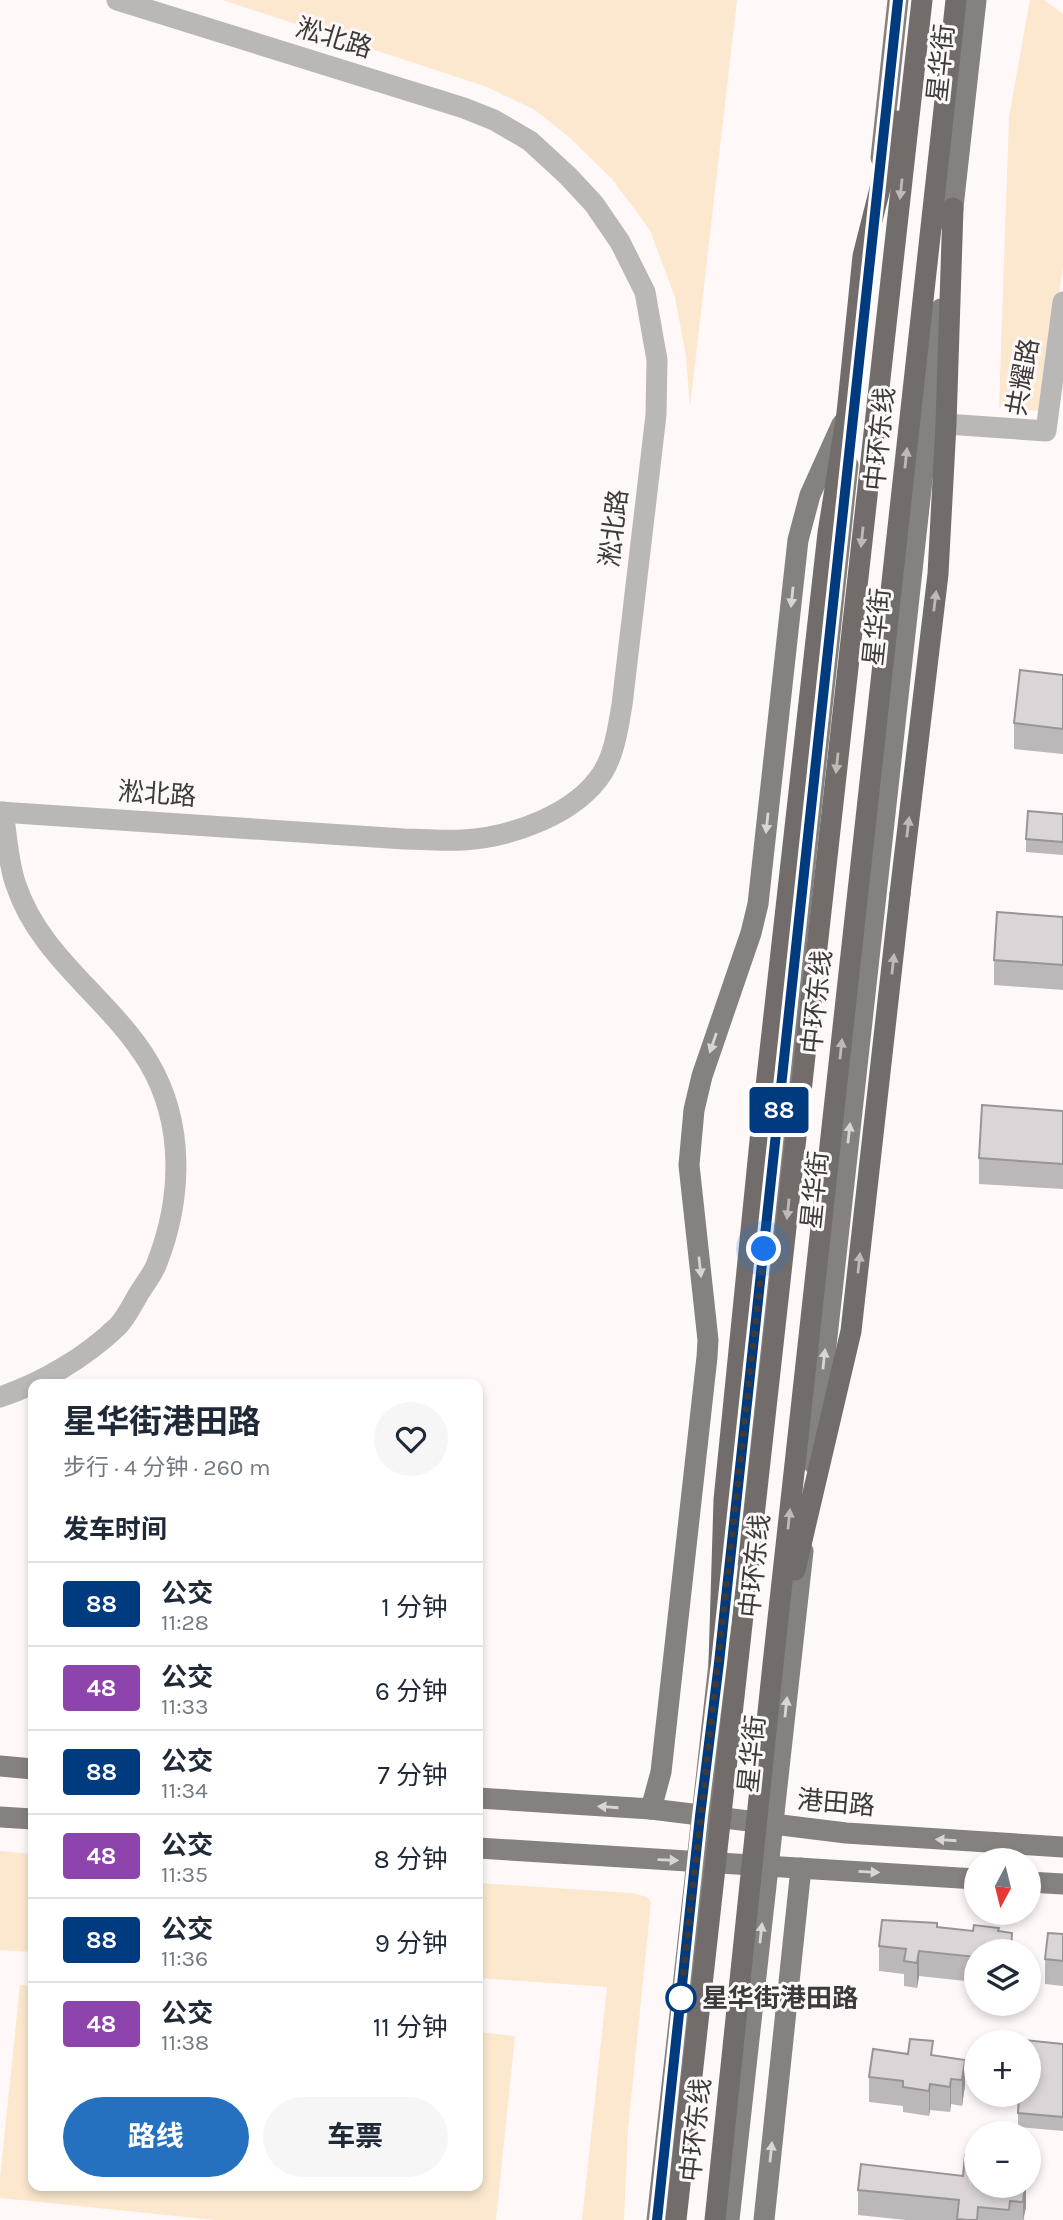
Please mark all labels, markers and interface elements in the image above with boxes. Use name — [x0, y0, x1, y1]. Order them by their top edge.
street label: 淞北路 — [292, 12, 376, 64]
street label: 星华街 — [922, 23, 960, 103]
one-way arrow — [895, 179, 906, 201]
street label: 共耀路 — [1001, 336, 1045, 418]
street label: 中环东线 — [859, 386, 901, 492]
one-way arrow — [900, 446, 911, 468]
street label: 淞北路 — [594, 487, 634, 569]
one-way arrow — [856, 527, 867, 549]
one-way arrow — [786, 586, 797, 608]
street label: 星华街 — [858, 587, 896, 667]
one-way arrow — [930, 589, 941, 611]
one-way arrow — [831, 753, 842, 775]
street label: 淞北路 — [117, 776, 197, 812]
one-way arrow — [761, 812, 772, 834]
one-way arrow — [903, 815, 914, 837]
street label: 中环东线 — [796, 949, 838, 1055]
one-way arrow — [887, 952, 898, 974]
one-way arrow — [707, 1032, 718, 1053]
one-way arrow — [835, 1038, 846, 1060]
line badge: 88 — [748, 1087, 810, 1133]
text: 88 — [763, 1096, 795, 1124]
one-way arrow — [844, 1122, 855, 1144]
street label: 星华街 — [796, 1150, 834, 1230]
one-way arrow — [782, 1198, 793, 1220]
your location — [746, 1231, 781, 1266]
one-way arrow — [853, 1252, 864, 1274]
one-way arrow — [694, 1256, 705, 1278]
one-way arrow — [819, 1348, 830, 1370]
button: heart — [374, 1402, 448, 1476]
text: 星华街港田路 — [63, 1403, 261, 1441]
text: 步行 · 4 分钟 · 260 m — [63, 1454, 271, 1481]
one-way arrow — [783, 1507, 794, 1529]
street label: 中环东线 — [734, 1513, 776, 1619]
text: 发车时间 — [63, 1514, 167, 1545]
text: 公交 — [161, 1578, 213, 1609]
text: 88 — [86, 1590, 117, 1618]
text: 1 分钟 — [381, 1592, 448, 1623]
text: 11:28 — [161, 1609, 209, 1636]
text: 公交 — [161, 1662, 213, 1693]
text: 48 — [87, 1674, 116, 1702]
text: 6 分钟 — [375, 1676, 448, 1707]
text: 11:33 — [161, 1693, 209, 1720]
one-way arrow — [780, 1696, 791, 1718]
street label: 星华街 — [733, 1714, 771, 1794]
text: 公交 — [161, 1746, 213, 1777]
text: 88 — [86, 1758, 117, 1786]
text: 7 分钟 — [378, 1760, 448, 1791]
text: 11:34 — [161, 1777, 208, 1804]
street label: 港田路 — [796, 1784, 876, 1822]
one-way arrow — [597, 1801, 619, 1812]
text: 公交 — [161, 1830, 213, 1861]
one-way arrow — [935, 1834, 957, 1845]
text: 48 — [87, 1842, 116, 1870]
text: 8 分钟 — [374, 1844, 448, 1875]
north arrow — [964, 1848, 1041, 1925]
map controls — [964, 1848, 1041, 2198]
one-way arrow — [657, 1855, 679, 1866]
text: 11:35 — [161, 1861, 208, 1888]
one-way arrow — [859, 1867, 881, 1878]
text: 公交 — [161, 1914, 213, 1945]
one-way arrow — [755, 1922, 766, 1944]
text: 88 — [86, 1926, 117, 1954]
text: 9 分钟 — [375, 1928, 448, 1959]
button: layers — [964, 1939, 1041, 2016]
text: 11:36 — [161, 1945, 208, 1972]
marker: 星华街港田路 — [666, 1983, 696, 2013]
place label: 星华街港田路 — [702, 1983, 858, 2014]
text: 公交 — [161, 1998, 213, 2029]
text: 48 — [87, 2010, 116, 2038]
text: 11 分钟 — [373, 2012, 448, 2043]
text: 11:38 — [161, 2029, 209, 2056]
button: + — [964, 2030, 1041, 2107]
street label: 中环东线 — [675, 2077, 717, 2183]
button: 路线 — [63, 2097, 249, 2177]
button: 车票 — [263, 2097, 448, 2177]
button: − — [964, 2121, 1041, 2198]
one-way arrow — [766, 2141, 777, 2163]

